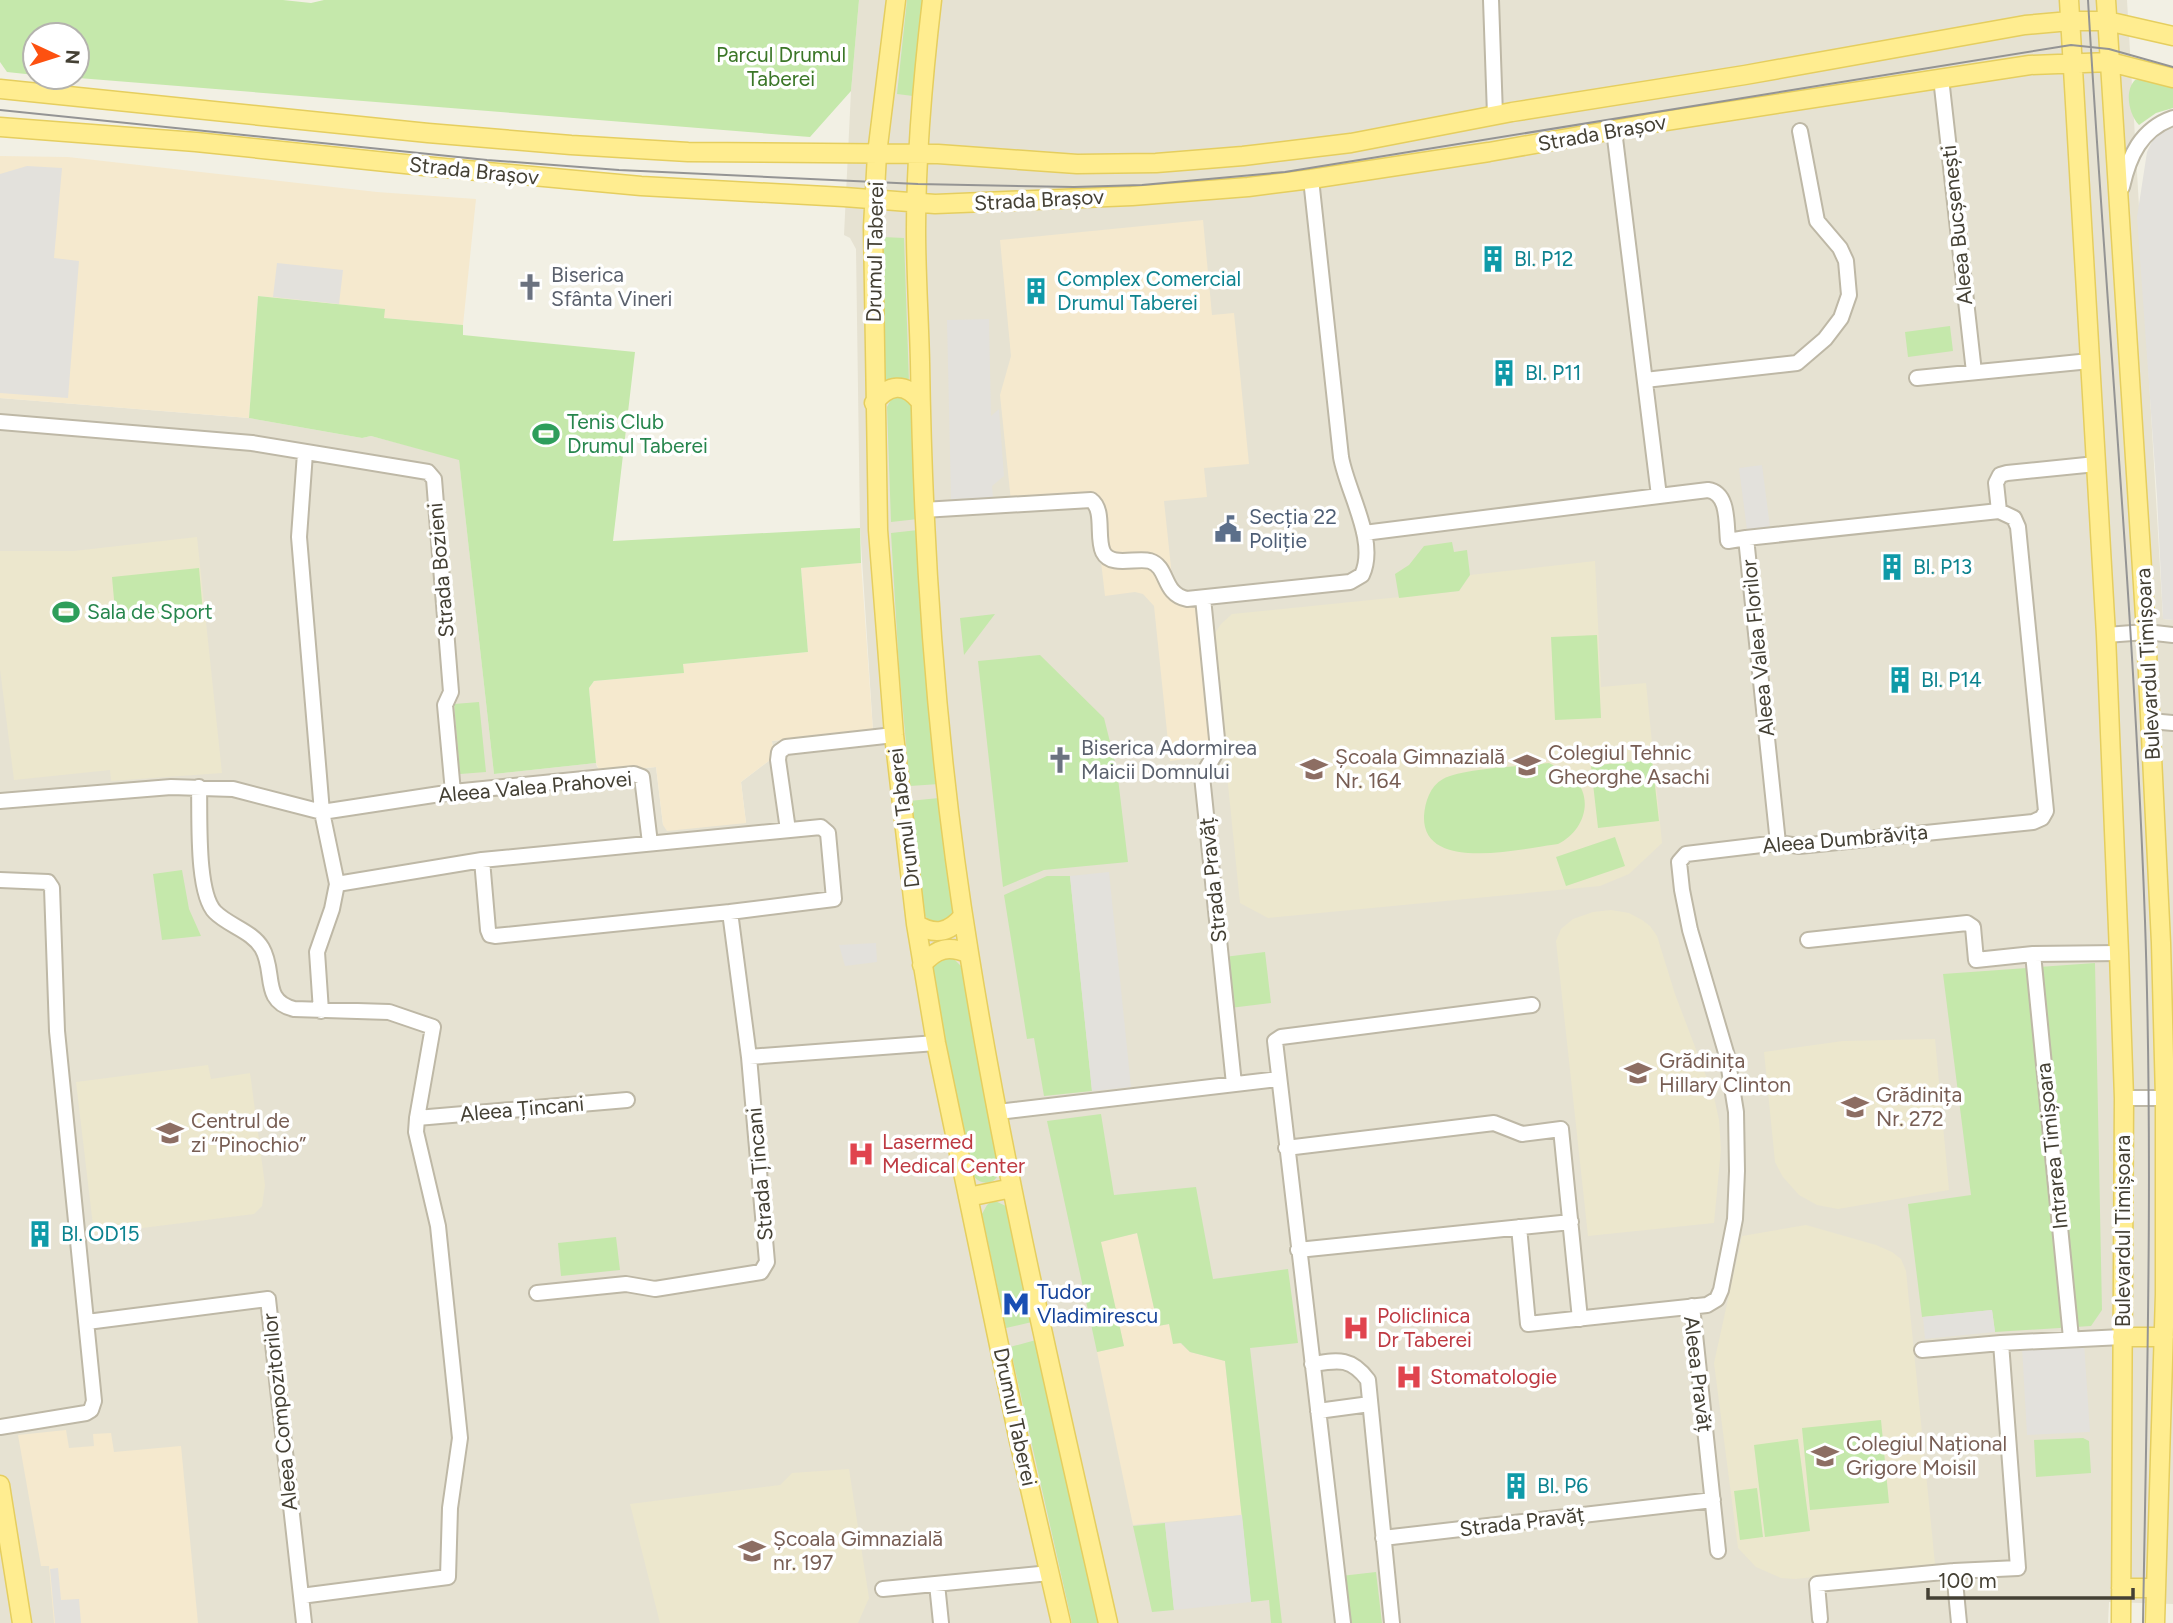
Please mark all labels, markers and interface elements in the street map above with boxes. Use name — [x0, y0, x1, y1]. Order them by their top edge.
north arrow — [21, 21, 91, 91]
park label: Parcul Drumul Taberei — [716, 42, 846, 91]
text: N — [60, 49, 84, 65]
street label: Strada Brașov — [1536, 109, 1668, 156]
street label: Aleea Bucșenești — [1936, 144, 1977, 306]
street label: Strada Brașov — [408, 151, 540, 190]
street label: Drumul Taberei — [861, 181, 888, 323]
street label: Strada Brașov — [973, 184, 1105, 215]
building icon: Bl. P12 — [1478, 244, 1508, 274]
place label: Bl. P12 — [1514, 246, 1574, 271]
place label: Biserica Sfânta Vineri — [551, 262, 672, 311]
place label: Complex Comercial Drumul Taberei — [1057, 266, 1241, 315]
church icon: Biserica Sfânta Vineri — [515, 272, 545, 302]
building icon: Complex Comercial Drumul Taberei — [1021, 276, 1051, 306]
building icon: Bl. P11 — [1489, 358, 1519, 388]
place label: Bl. P11 — [1525, 360, 1582, 385]
place label: Tenis Club Drumul Taberei — [567, 409, 708, 458]
sports icon: Tenis Club Drumul Taberei — [531, 419, 561, 449]
street label: Strada Bozieni — [422, 502, 459, 638]
place label: Secția 22 Poliție — [1249, 504, 1337, 553]
public building icon: Secția 22 Poliție — [1213, 514, 1243, 544]
building icon: Bl. P13 — [1877, 552, 1907, 582]
place label: Bl. P13 — [1913, 554, 1972, 579]
street label: Aleea Valea Florilor — [1736, 558, 1779, 738]
street label: Bulevardul Timișoara — [2130, 567, 2165, 761]
sports icon: Sala de Sport — [51, 597, 81, 627]
place label: Sala de Sport — [87, 599, 213, 624]
building icon: Bl. P14 — [1885, 665, 1915, 695]
place label: Bl. P14 — [1921, 667, 1982, 692]
place label: Biserica Adormirea Maicii Domnului — [1081, 735, 1257, 784]
place label: Colegiul Tehnic Gheorghe Asachi — [1548, 740, 1710, 789]
place label: Școala Gimnazială Nr. 164 — [1335, 744, 1505, 793]
church icon: Biserica Adormirea Maicii Domnului — [1045, 745, 1075, 775]
street label: Drumul Taberei — [883, 747, 924, 889]
school or university icon: Colegiul Tehnic Gheorghe Asachi — [1512, 750, 1542, 780]
school or university icon: Școala Gimnazială Nr. 164 — [1299, 754, 1329, 784]
street label: Aleea Valea Prahovei — [437, 766, 633, 807]
street label: Strada Pravăț — [1193, 816, 1232, 944]
street label: Aleea Dumbrăvița — [1761, 819, 1929, 858]
place label: Grădinița Hillary Clinton — [1659, 1048, 1791, 1097]
school or university icon: Grădinița Hillary Clinton — [1623, 1058, 1653, 1088]
street label: Intrarea Timișoara — [2030, 1062, 2073, 1231]
place label: Grădinița Nr. 272 — [1876, 1082, 1962, 1131]
street label: Aleea Țincani — [459, 1091, 585, 1126]
school or university icon: Grădinița Nr. 272 — [1840, 1092, 1870, 1122]
street label: Strada Țincani — [741, 1106, 778, 1242]
place label: Centrul de zi “Pinochio” — [191, 1108, 306, 1157]
school or university icon: Centrul de zi “Pinochio” — [155, 1118, 185, 1148]
place label: Lasermed Medical Center — [882, 1129, 1025, 1178]
street label: Bulevardul Timișoara — [2110, 1135, 2135, 1327]
hospital icon: Lasermed Medical Center — [846, 1139, 876, 1169]
building icon: Bl. OD15 — [25, 1219, 55, 1249]
place label: Bl. OD15 — [61, 1221, 140, 1246]
place label: Tudor Vladimirescu — [1037, 1279, 1158, 1328]
metro station icon: Tudor Vladimirescu — [1001, 1289, 1031, 1319]
place label: Policlinica Dr Taberei — [1377, 1303, 1472, 1352]
street label: Aleea Compozitorilor — [257, 1312, 302, 1512]
hospital icon: Policlinica Dr Taberei — [1341, 1313, 1371, 1343]
street label: Aleea Pravăț — [1679, 1314, 1718, 1433]
street label: Drumul Taberei — [989, 1345, 1042, 1488]
hospital icon: Stomatologie — [1394, 1362, 1424, 1392]
place label: Stomatologie — [1430, 1364, 1557, 1389]
place label: Colegiul Național Grigore Moisil — [1846, 1431, 2007, 1480]
school or university icon: Colegiul Național Grigore Moisil — [1810, 1441, 1840, 1471]
building icon: Bl. P6 — [1501, 1471, 1531, 1501]
place label: Bl. P6 — [1537, 1473, 1588, 1498]
street label: Strada Pravăț — [1458, 1501, 1586, 1542]
place label: Școala Gimnazială nr. 197 — [773, 1526, 943, 1575]
school or university icon: Școala Gimnazială nr. 197 — [737, 1536, 767, 1566]
scale bar — [1928, 1556, 2133, 1600]
text: 100 m — [1938, 1568, 1997, 1593]

